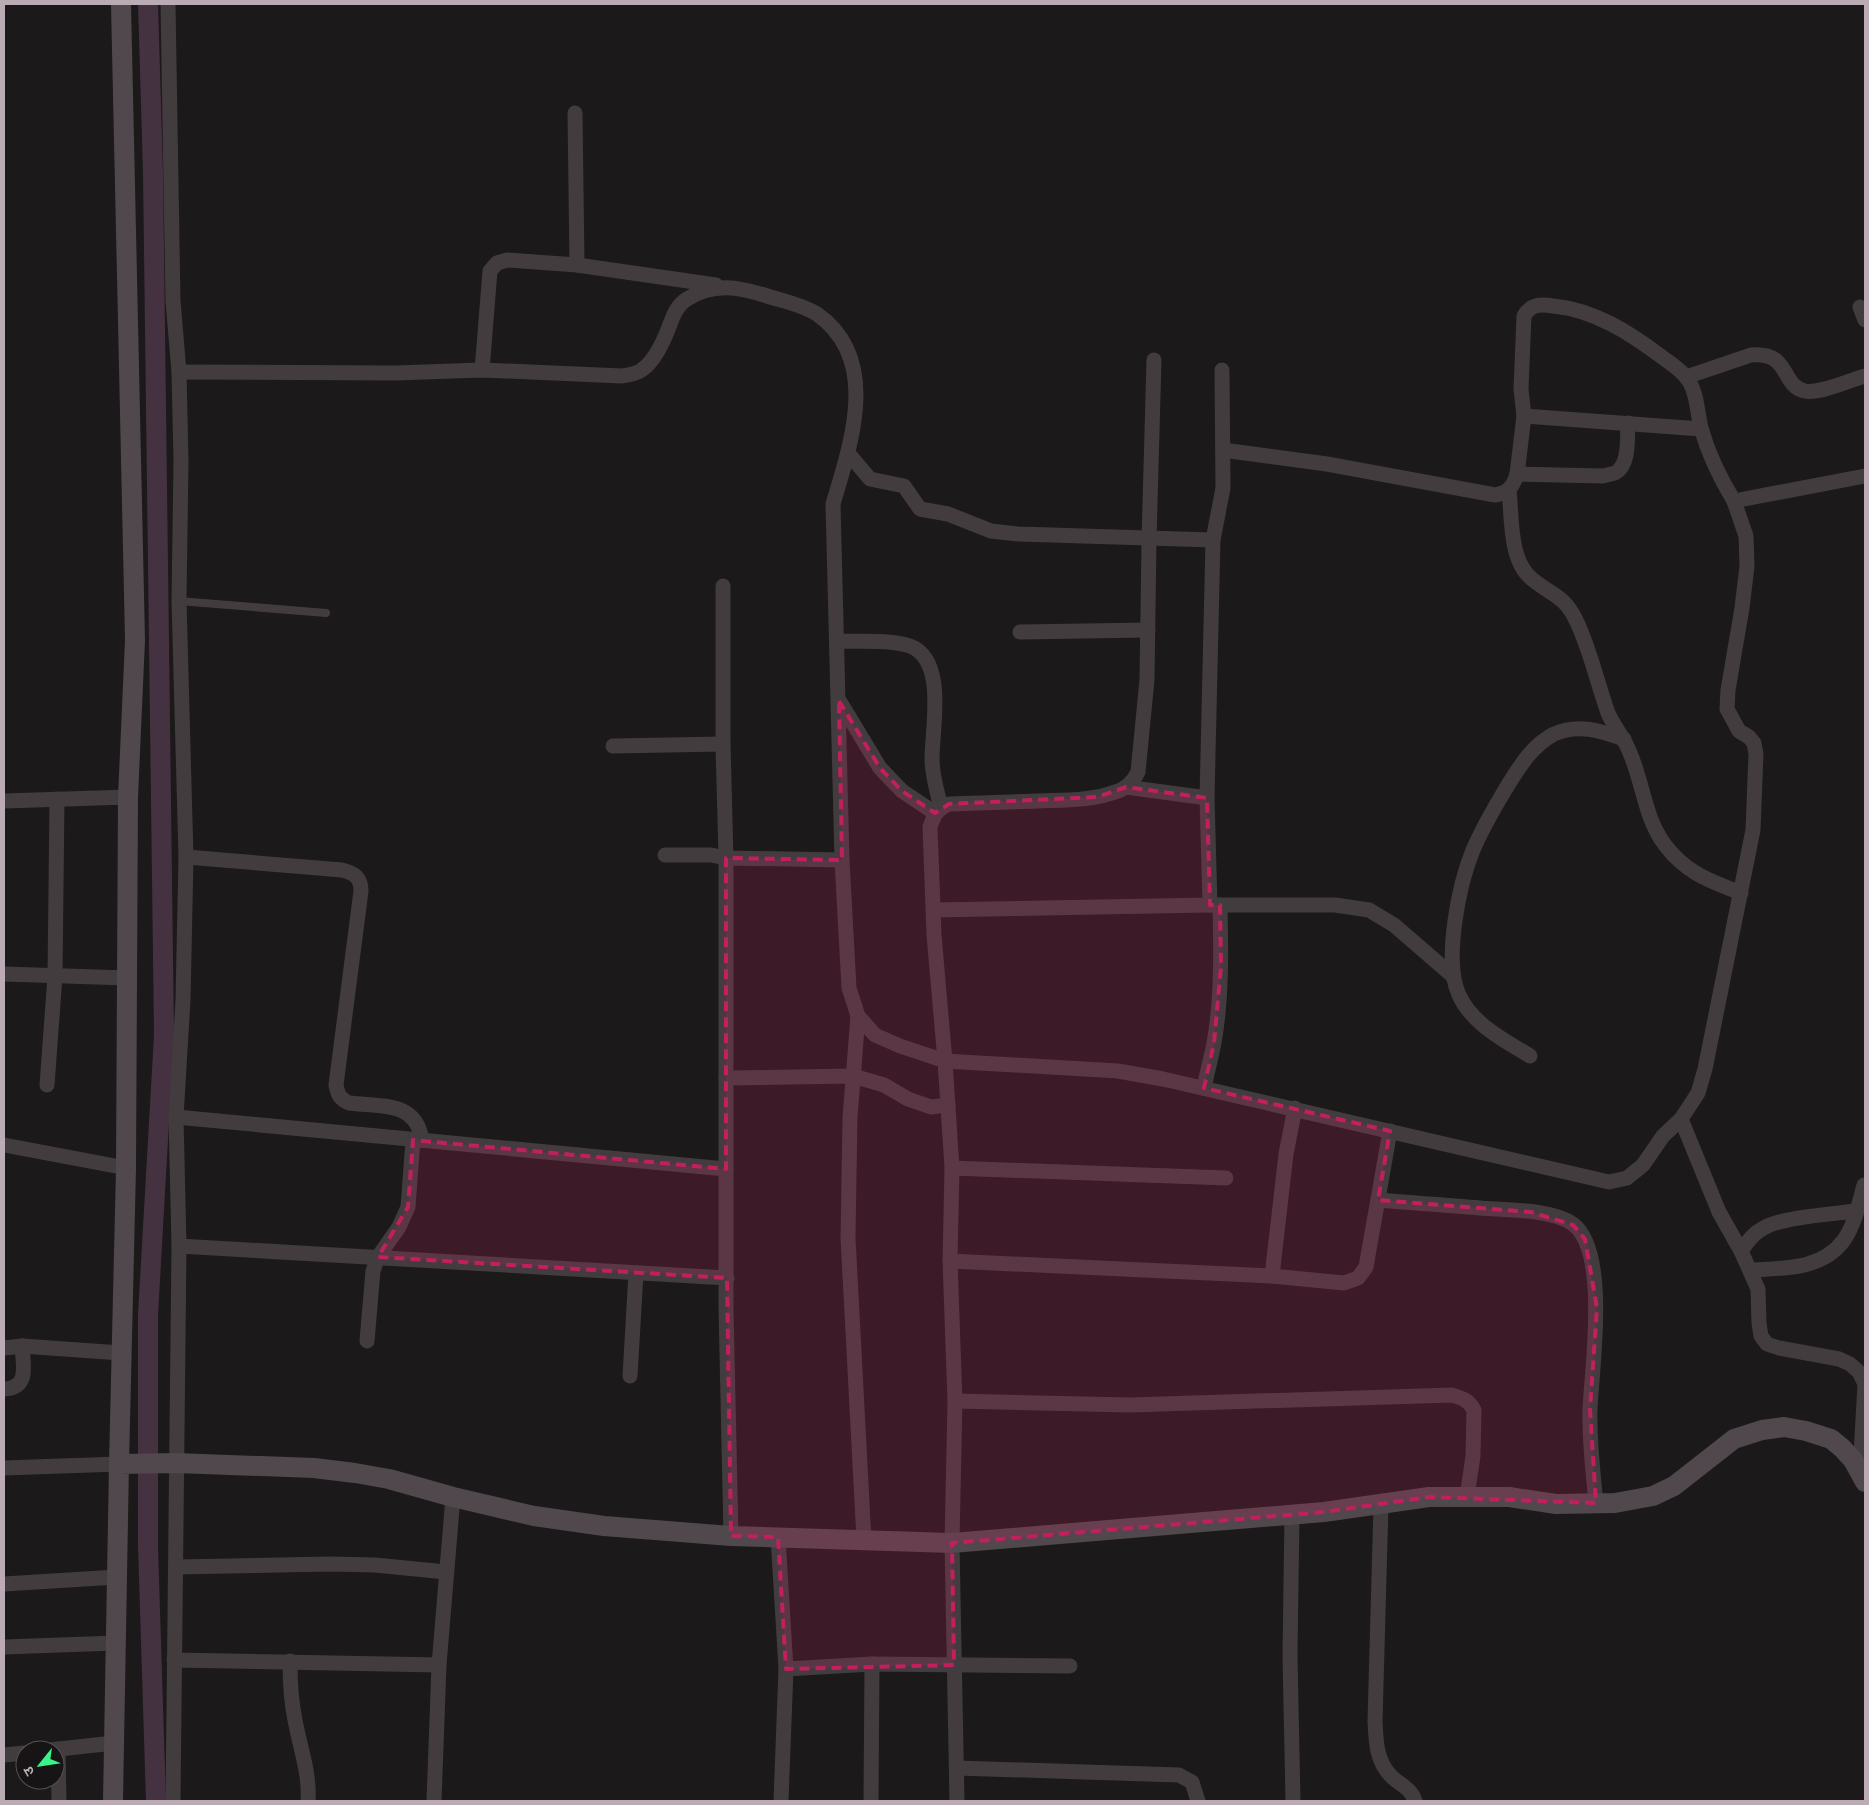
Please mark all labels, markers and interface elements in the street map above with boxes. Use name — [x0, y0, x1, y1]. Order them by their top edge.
north arrow — [15, 1740, 65, 1790]
text: उ — [19, 1763, 39, 1779]

